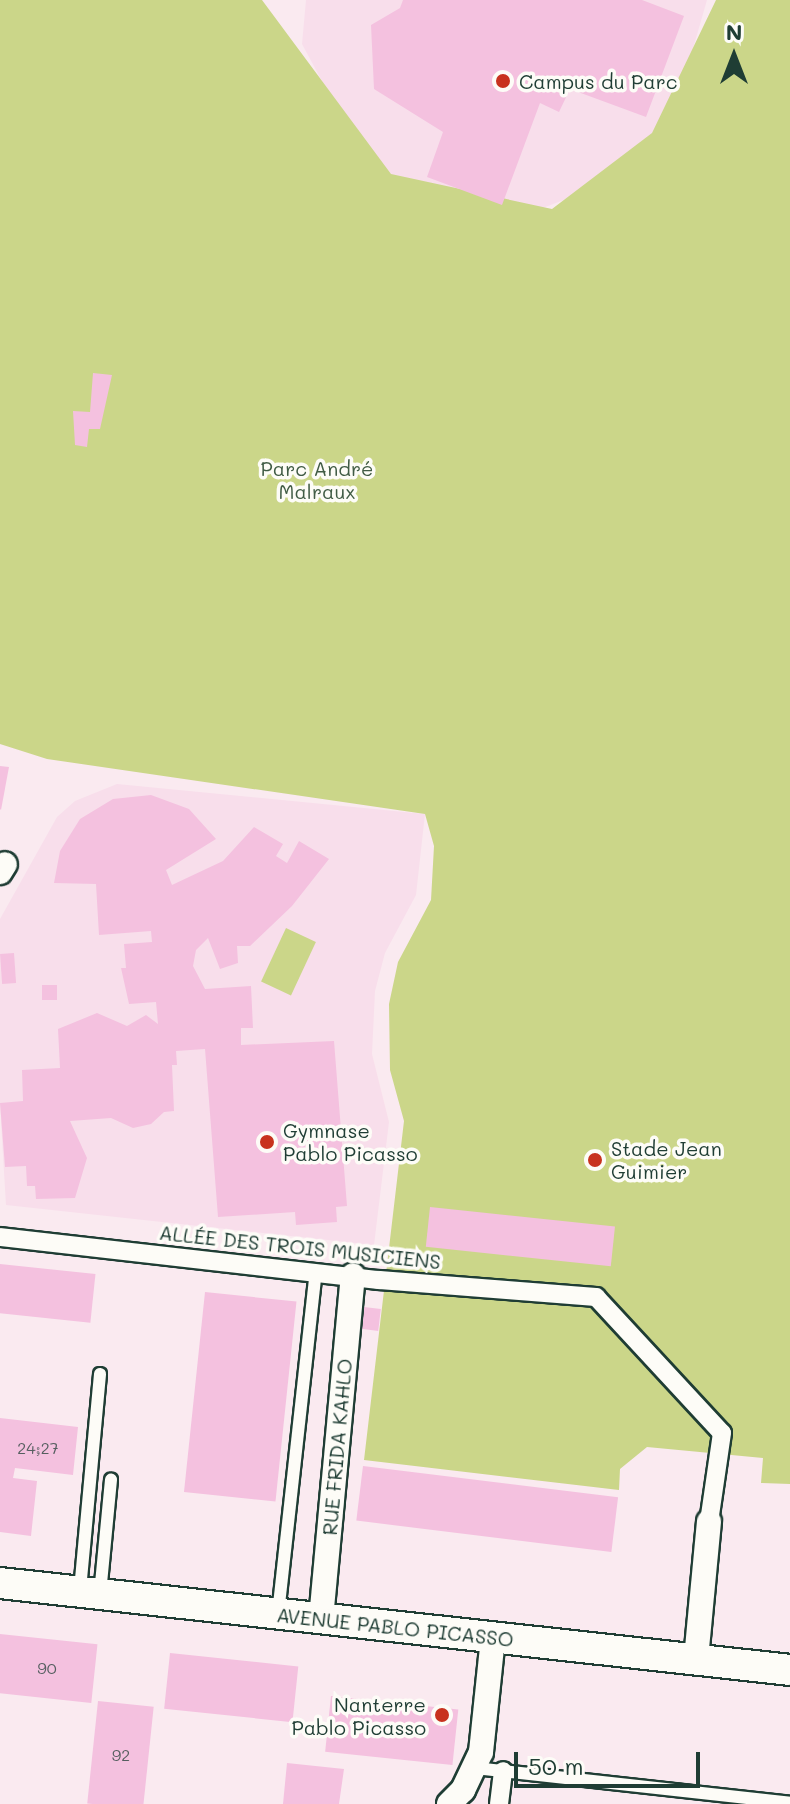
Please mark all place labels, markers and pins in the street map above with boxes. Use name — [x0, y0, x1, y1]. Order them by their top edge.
place label: Campus du Parc — [519, 69, 678, 93]
marker: Campus du Parc — [494, 72, 512, 90]
place label: Gymnase Pablo Picasso — [283, 1118, 418, 1165]
marker: Gymnase Pablo Picasso — [258, 1133, 276, 1151]
place label: Stade Jean Guimier — [611, 1136, 722, 1183]
marker: Stade Jean Guimier — [586, 1151, 604, 1169]
place label: Nanterre Pablo Picasso — [291, 1692, 426, 1739]
marker: Nanterre Pablo Picasso — [433, 1706, 451, 1724]

